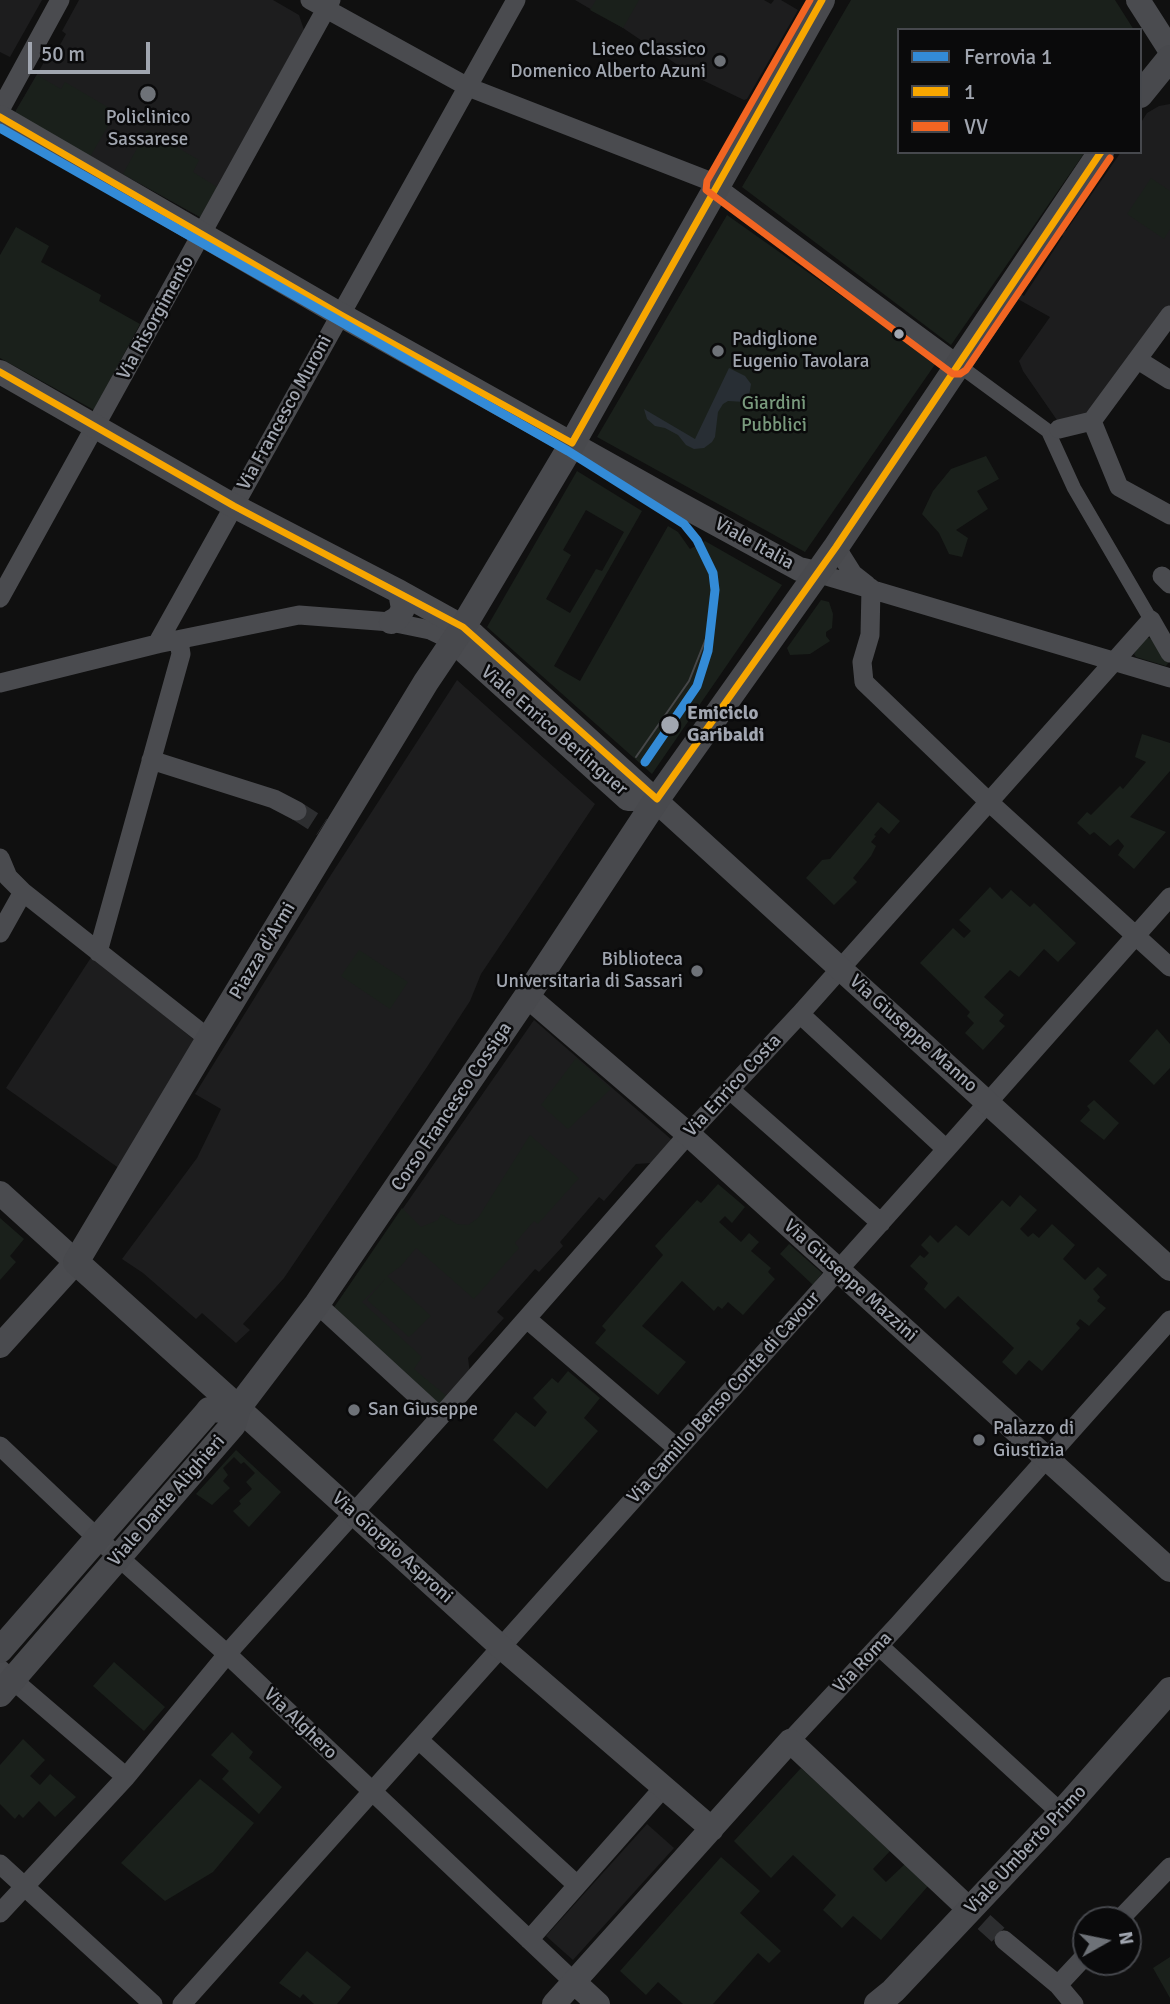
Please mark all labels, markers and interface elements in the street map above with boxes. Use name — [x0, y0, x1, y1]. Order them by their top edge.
scale bar — [32, 28, 154, 72]
legend — [897, 28, 1142, 154]
place label: Liceo Classico Domenico Alberto Azuni — [510, 39, 706, 83]
text: 50 m — [41, 41, 85, 67]
text: Ferrovia 1 — [964, 44, 1052, 70]
marker: Liceo Classico Domenico Alberto Azuni — [712, 53, 728, 69]
text: 1 — [964, 79, 975, 105]
marker: Policlinico Sassarese — [138, 84, 158, 104]
place label: Policlinico Sassarese — [106, 107, 190, 151]
text: VV — [964, 114, 988, 140]
street label: Via Risorgimento — [113, 252, 199, 384]
unlabelled marker — [892, 327, 906, 341]
place label: Padiglione Eugenio Tavolara — [732, 329, 869, 373]
street label: Via Francesco Muroni — [233, 332, 337, 494]
marker: Padiglione Eugenio Tavolara — [710, 343, 726, 359]
park label: Giardini Pubblici — [741, 393, 807, 437]
street label: Viale Italia — [710, 513, 798, 575]
street label: Viale Enrico Berlinguer — [476, 661, 632, 801]
place label: Emiciclo Garibaldi — [687, 703, 764, 747]
marker: Emiciclo Garibaldi — [659, 714, 681, 736]
street label: Piazza d'Armi — [225, 898, 301, 1004]
place label: Biblioteca Universitaria di Sassari — [496, 949, 683, 993]
marker: Biblioteca Universitaria di Sassari — [689, 963, 705, 979]
street label: Via Giuseppe Manno — [844, 970, 982, 1098]
street label: Corso Francesco Cossiga — [387, 1018, 517, 1196]
street label: Via Enrico Costa — [680, 1030, 786, 1142]
street label: Via Giuseppe Mazzini — [779, 1215, 921, 1347]
street label: Via Camillo Benso Conte di Cavour — [623, 1287, 825, 1509]
place label: San Giuseppe — [368, 1399, 478, 1421]
marker: San Giuseppe — [346, 1402, 362, 1418]
place label: Palazzo di Giustizia — [993, 1418, 1074, 1462]
street label: Viale Dante Alighieri — [104, 1431, 230, 1571]
marker: Palazzo di Giustizia — [971, 1432, 987, 1448]
street label: Via Giorgio Asproni — [327, 1488, 457, 1608]
street label: Via Roma — [829, 1628, 897, 1698]
street label: Via Alghero — [259, 1683, 341, 1765]
street label: Viale Umberto Primo — [960, 1781, 1092, 1919]
north arrow — [1072, 1906, 1142, 1976]
text: N — [1113, 1930, 1139, 1946]

